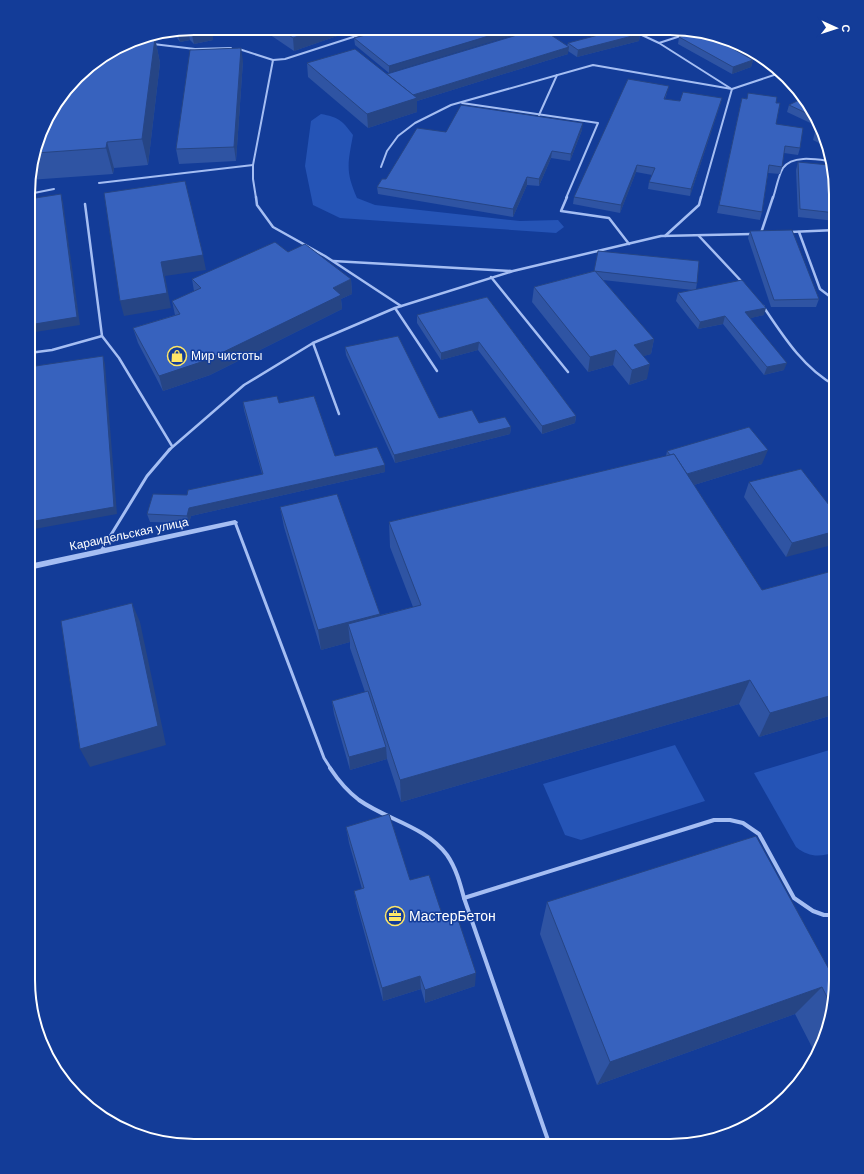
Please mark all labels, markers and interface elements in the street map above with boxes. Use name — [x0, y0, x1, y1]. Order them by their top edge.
north arrow — [816, 8, 856, 48]
text: С — [839, 24, 853, 33]
shop icon: Мир чистоты — [166, 345, 188, 367]
place label: Мир чистоты — [191, 348, 262, 364]
street label: Караидельская улица — [68, 514, 190, 554]
office icon: МастерБетон — [384, 905, 406, 927]
place label: МастерБетон — [409, 907, 496, 925]

